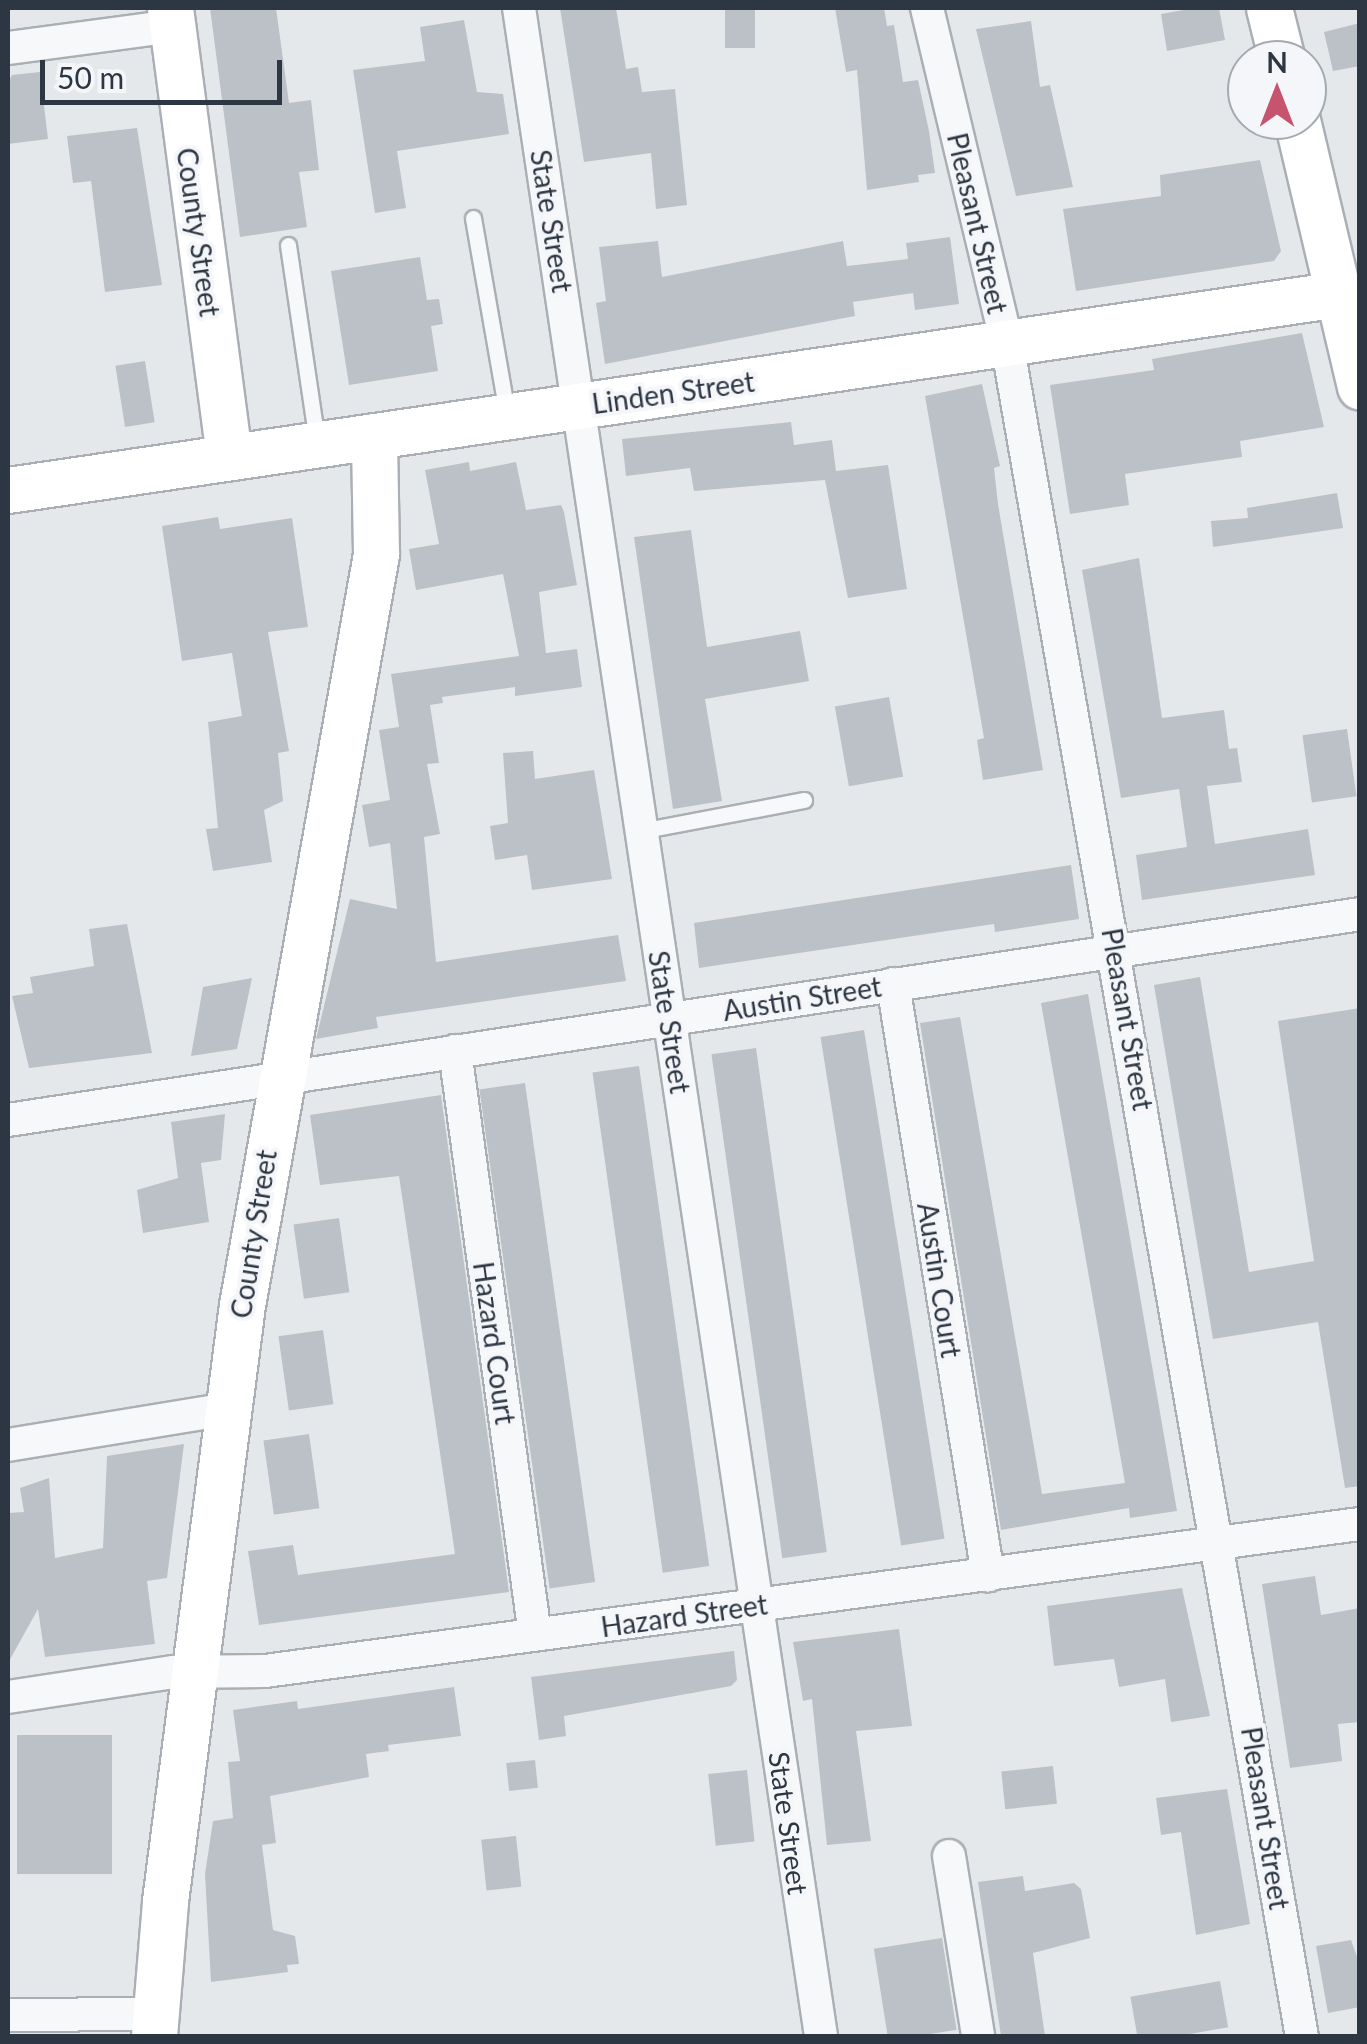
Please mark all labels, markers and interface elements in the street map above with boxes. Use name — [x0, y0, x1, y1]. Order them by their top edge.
scale bar — [45, 40, 288, 102]
north arrow — [1227, 40, 1327, 140]
text: N — [1266, 45, 1288, 79]
text: 50 m — [57, 59, 124, 95]
street label: Pleasant Street — [941, 129, 1015, 317]
street label: County Street — [170, 145, 228, 319]
street label: State Street — [524, 147, 580, 295]
street label: Linden Street — [590, 364, 756, 420]
street label: Pleasant Street — [1095, 925, 1161, 1113]
street label: State Street — [642, 948, 698, 1096]
street label: Austin Street — [720, 969, 884, 1027]
street label: County Street — [223, 1147, 283, 1321]
street label: Austin Court — [911, 1200, 969, 1360]
street label: Hazard Court — [467, 1259, 523, 1427]
street label: Hazard Street — [599, 1587, 769, 1643]
street label: Pleasant Street — [1235, 1724, 1297, 1912]
street label: State Street — [762, 1749, 816, 1897]

